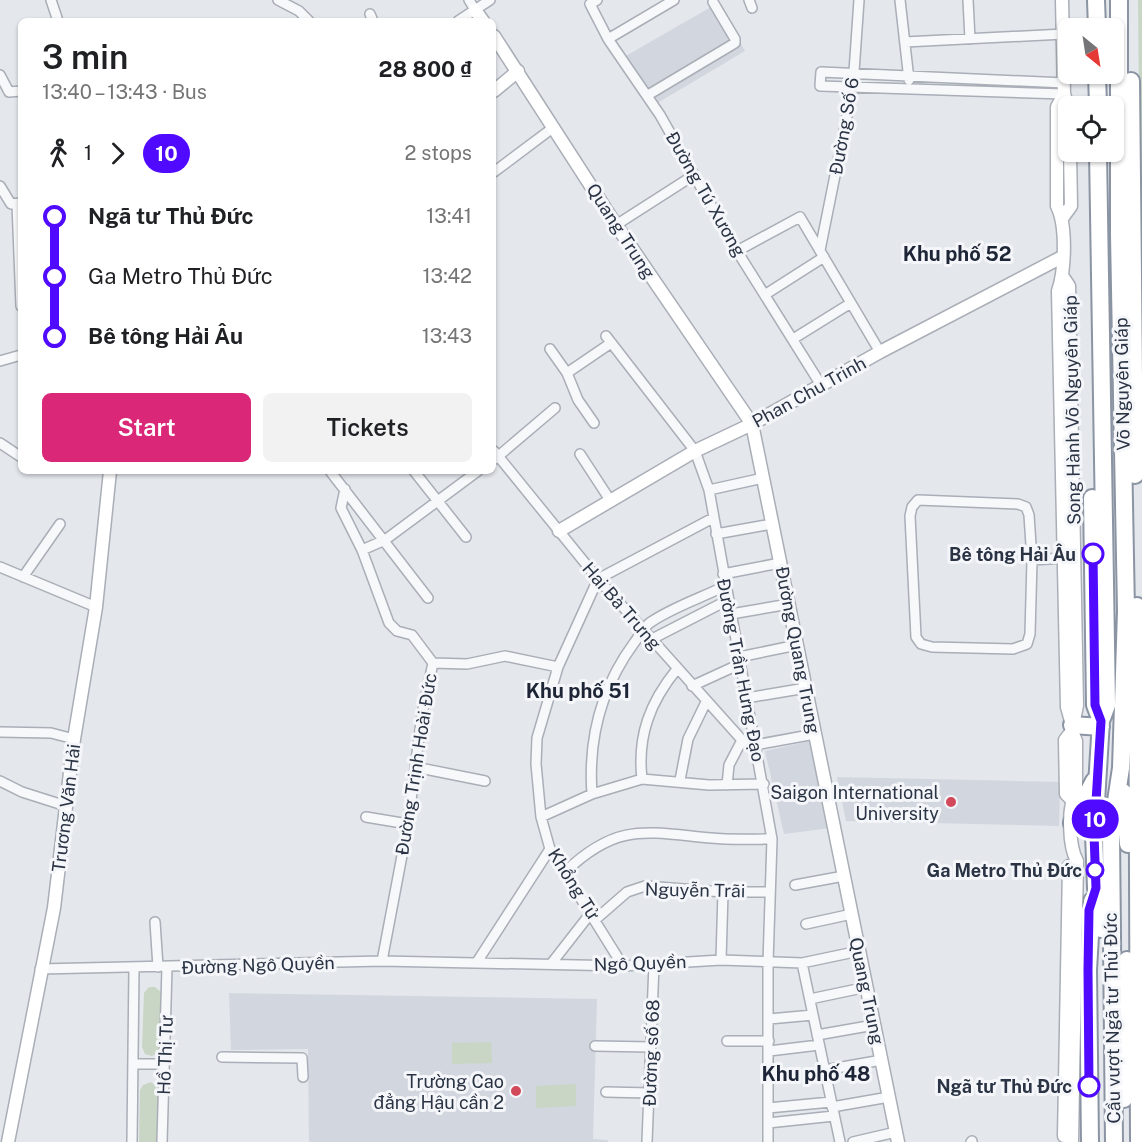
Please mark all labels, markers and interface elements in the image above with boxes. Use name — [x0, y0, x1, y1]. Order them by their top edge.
north arrow — [1058, 18, 1124, 84]
map controls — [1058, 18, 1124, 162]
text: 3 min — [42, 38, 128, 76]
text: 28 800 ₫ — [379, 56, 472, 82]
street label: Đường Số 6 — [825, 76, 863, 176]
text: 13:40 – 13:43 · Bus — [42, 80, 207, 104]
button: locate — [1058, 96, 1124, 162]
street label: Đường Tú Xương — [662, 128, 750, 260]
icon: walk — [42, 137, 75, 170]
icon: forward — [101, 137, 134, 170]
text: 1 — [84, 141, 92, 165]
text: 10 — [155, 141, 178, 166]
text: 2 stops — [405, 141, 472, 165]
street label: Quang Trung — [582, 180, 660, 282]
text: Ngã tư Thủ Đức — [88, 203, 254, 229]
text: 13:41 — [426, 204, 472, 228]
district label: Khu phố 52 — [903, 242, 1011, 266]
text: Ga Metro Thủ Đức — [88, 263, 273, 289]
text: 13:42 — [422, 264, 472, 288]
street label: Song Hành Võ Nguyên Giáp — [1059, 295, 1085, 525]
street label: Võ Nguyên Giáp — [1110, 317, 1134, 451]
text: Bê tông Hải Âu — [88, 323, 243, 349]
text: 13:43 — [422, 324, 472, 348]
street label: Phan Chu Trinh — [749, 352, 869, 432]
button: Start — [42, 393, 251, 462]
button: Tickets — [263, 393, 472, 462]
place label: Bê tông Hải Âu — [949, 543, 1076, 565]
marker: Bê tông Hải Âu — [1082, 543, 1104, 565]
street label: Hai Bà Trưng — [578, 558, 666, 654]
street label: Đường Quang Trung — [771, 565, 825, 735]
street label: Đường Trần Hưng Đạo — [713, 576, 769, 764]
street label: Đường Trịnh Hoài Đức — [391, 671, 441, 857]
district label: Khu phố 51 — [526, 679, 630, 703]
street label: Trương Văn Hải — [48, 743, 84, 873]
place label: Saigon International University — [770, 782, 939, 824]
marker: Saigon International University — [944, 795, 958, 809]
line badge: 10 — [1068, 800, 1122, 838]
text: 10 — [1084, 807, 1106, 832]
street label: Khổng Tử — [544, 844, 604, 924]
place label: Ga Metro Thủ Đức — [927, 860, 1082, 881]
marker: Ga Metro Thủ Đức — [1086, 861, 1104, 879]
street label: Nguyễn Trãi — [645, 879, 745, 901]
street label: Cầu vượt Ngã tư Thủ Đức — [1100, 912, 1124, 1124]
street label: Quang Trung — [845, 935, 889, 1047]
street label: Ngô Quyền — [593, 951, 687, 975]
street label: Đường Ngô Quyền — [181, 952, 335, 978]
street label: Đường số 68 — [639, 999, 663, 1107]
street label: Hồ Thị Tư — [153, 1015, 177, 1095]
district label: Khu phố 48 — [761, 1062, 871, 1086]
place label: Trường Cao đẳng Hậu cần 2 — [374, 1071, 504, 1113]
marker: Ngã tư Thủ Đức — [1078, 1075, 1100, 1097]
place label: Ngã tư Thủ Đức — [937, 1076, 1072, 1097]
marker: Trường Cao đẳng Hậu cần 2 — [509, 1084, 523, 1098]

